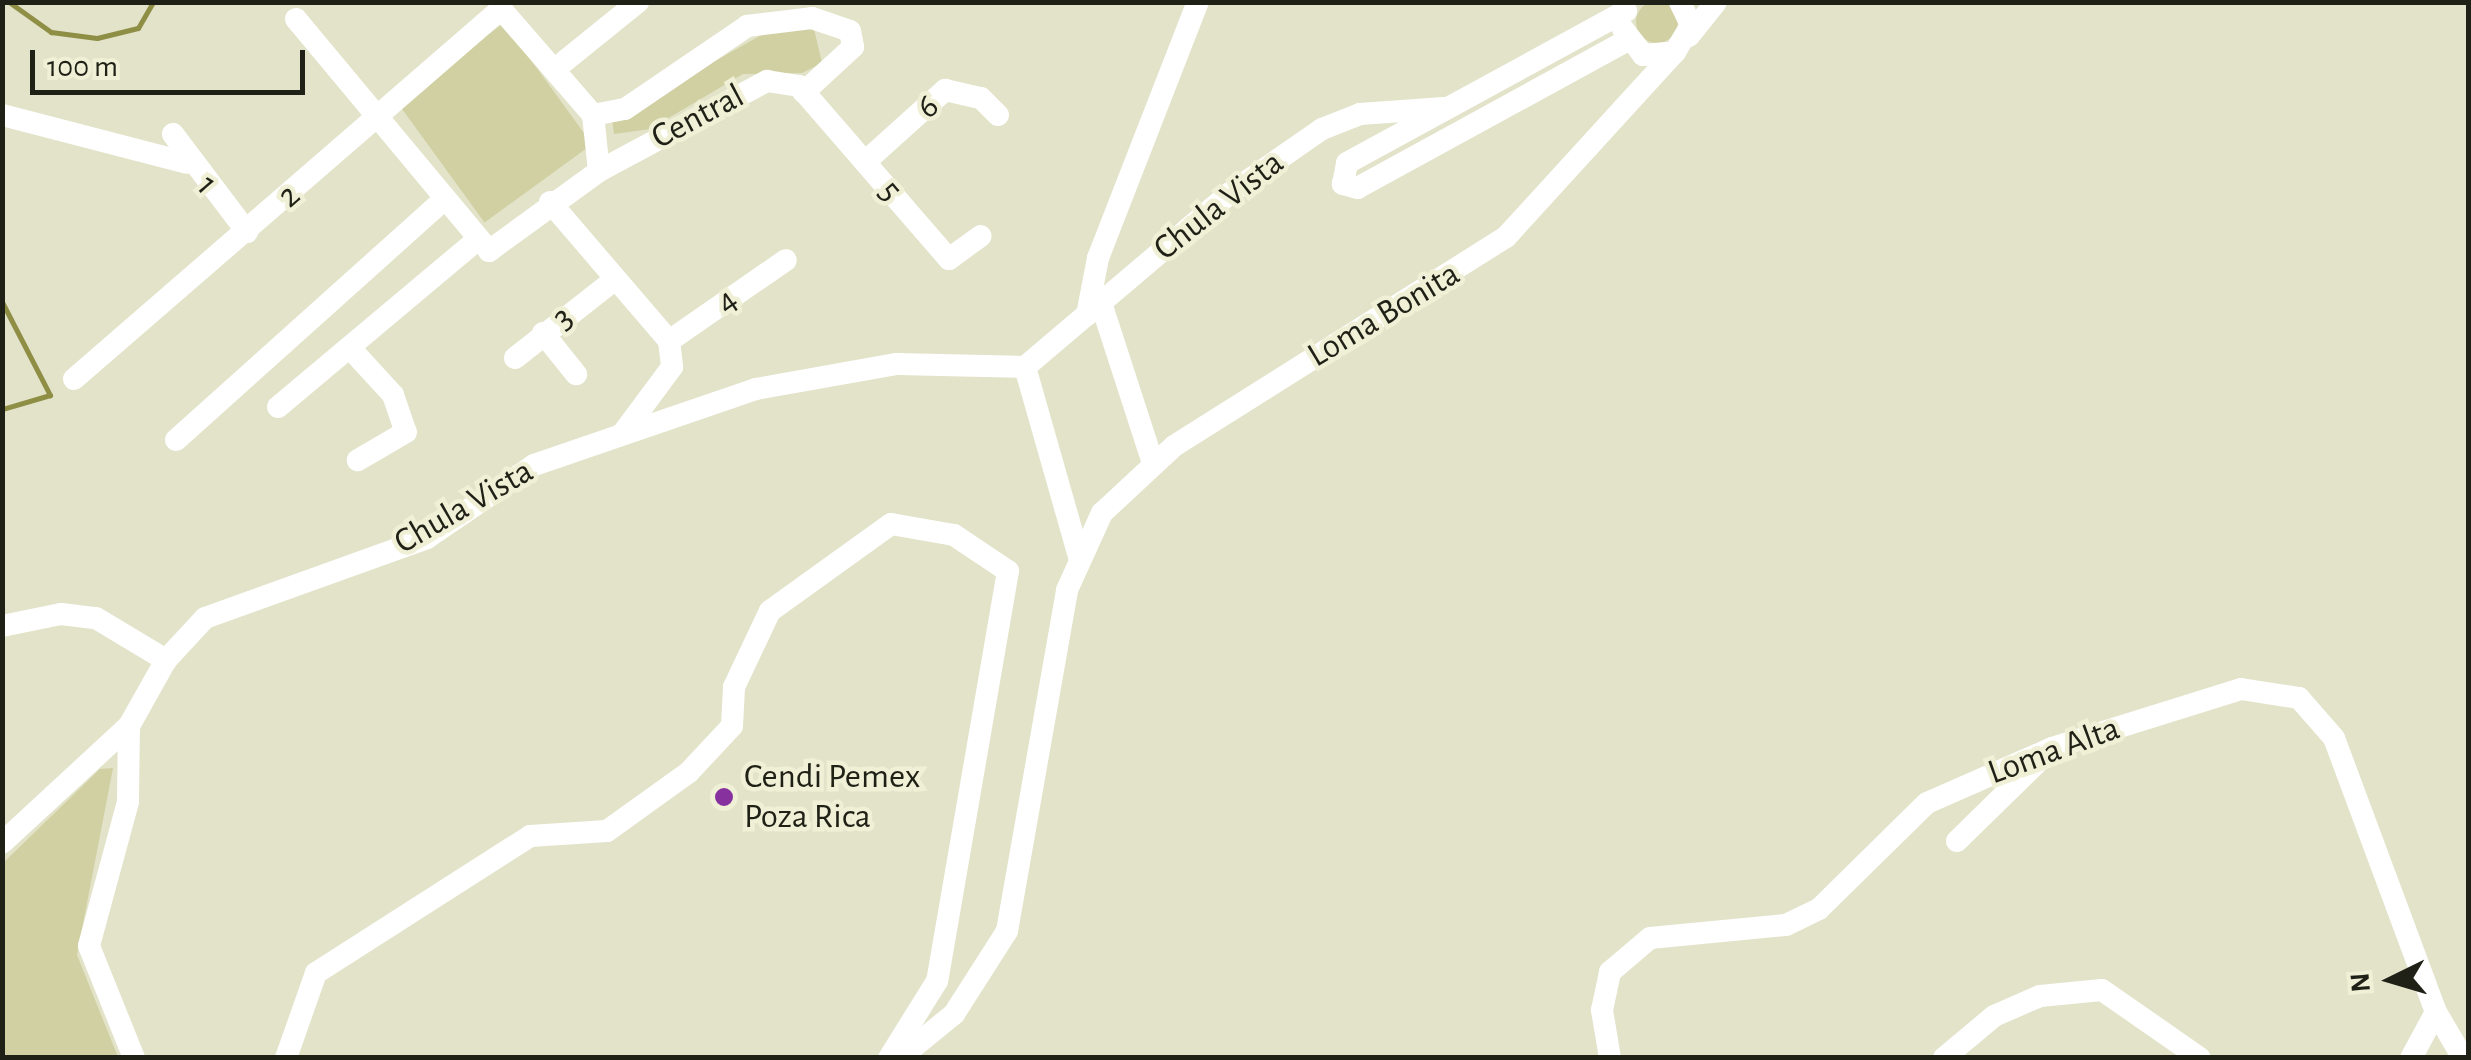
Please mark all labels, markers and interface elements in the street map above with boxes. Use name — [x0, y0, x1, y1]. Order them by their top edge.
scale bar — [35, 30, 310, 92]
text: 100 m — [47, 52, 118, 82]
street label: Central — [645, 75, 751, 159]
street label: 6 — [908, 86, 948, 128]
street label: Chula Vista — [1146, 142, 1292, 270]
street label: 1 — [187, 167, 227, 203]
street label: 5 — [869, 172, 911, 210]
street label: 2 — [269, 175, 309, 217]
street label: Loma Bonita — [1300, 253, 1468, 377]
street label: 4 — [708, 279, 746, 323]
street label: 3 — [545, 297, 581, 339]
street label: Chula Vista — [387, 450, 541, 564]
street label: Loma Alta — [1982, 708, 2126, 794]
place label: Cendi Pemex Poza Rica — [744, 756, 920, 838]
marker: Cendi Pemex Poza Rica — [713, 786, 735, 808]
north arrow — [2341, 930, 2441, 1030]
text: N — [2346, 972, 2376, 994]

